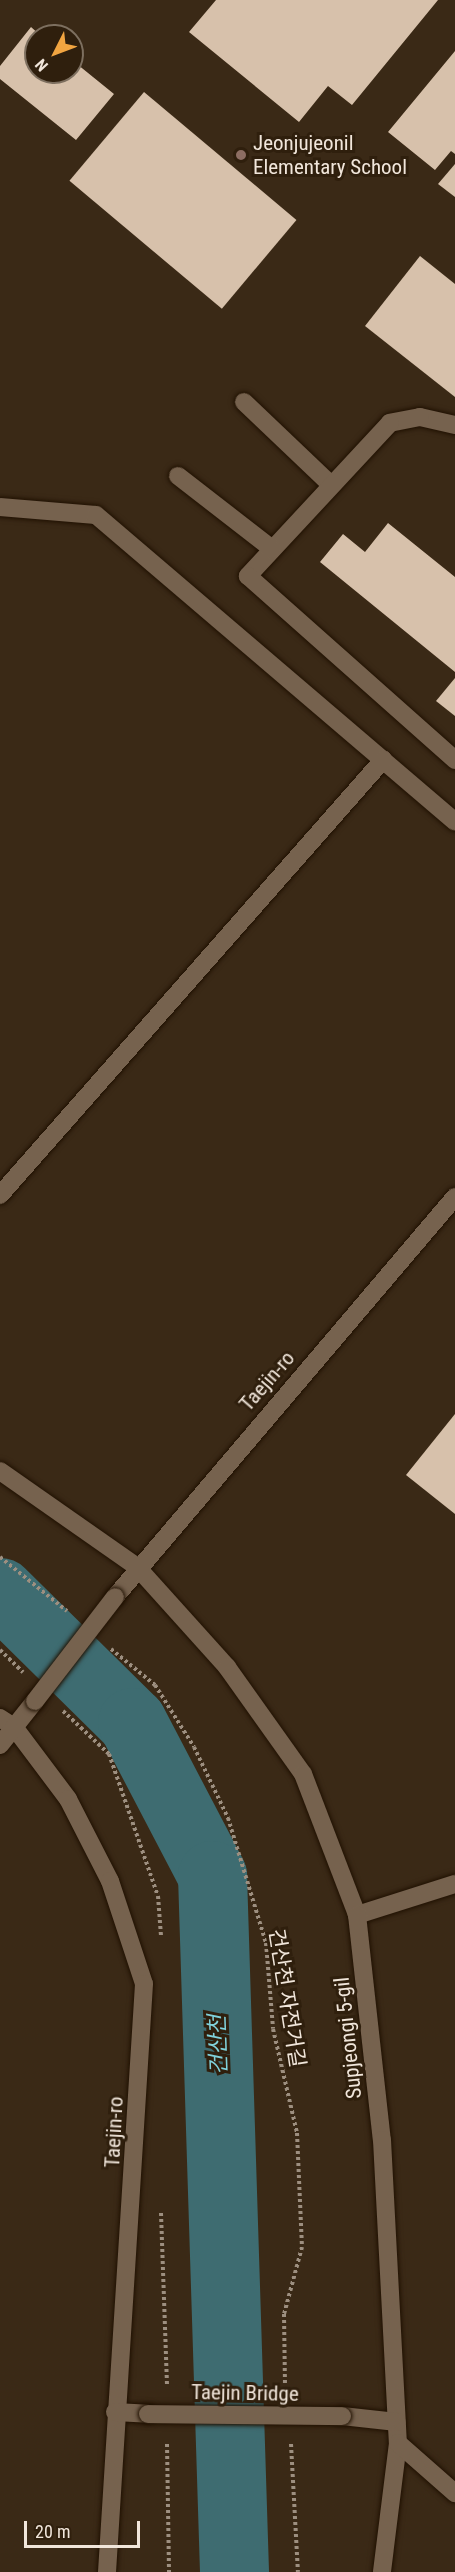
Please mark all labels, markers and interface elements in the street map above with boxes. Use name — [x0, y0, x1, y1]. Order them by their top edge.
north arrow — [24, 24, 84, 84]
text: N — [31, 55, 52, 75]
place label: Jeonjujeonil Elementary School — [253, 130, 407, 180]
marker: Jeonjujeonil Elementary School — [234, 148, 248, 162]
street label: Taejin-ro — [234, 1346, 300, 1416]
street label: 건산천 자전거길 — [264, 1927, 310, 2069]
street label: Supjeongi 5-gil — [329, 1976, 367, 2100]
water label: 건산천 — [204, 2014, 232, 2076]
street label: Taejin-ro — [100, 2096, 128, 2168]
street label: Taejin Bridge — [191, 2379, 299, 2407]
scale bar — [27, 2509, 142, 2547]
text: 20 m — [35, 2521, 70, 2542]

